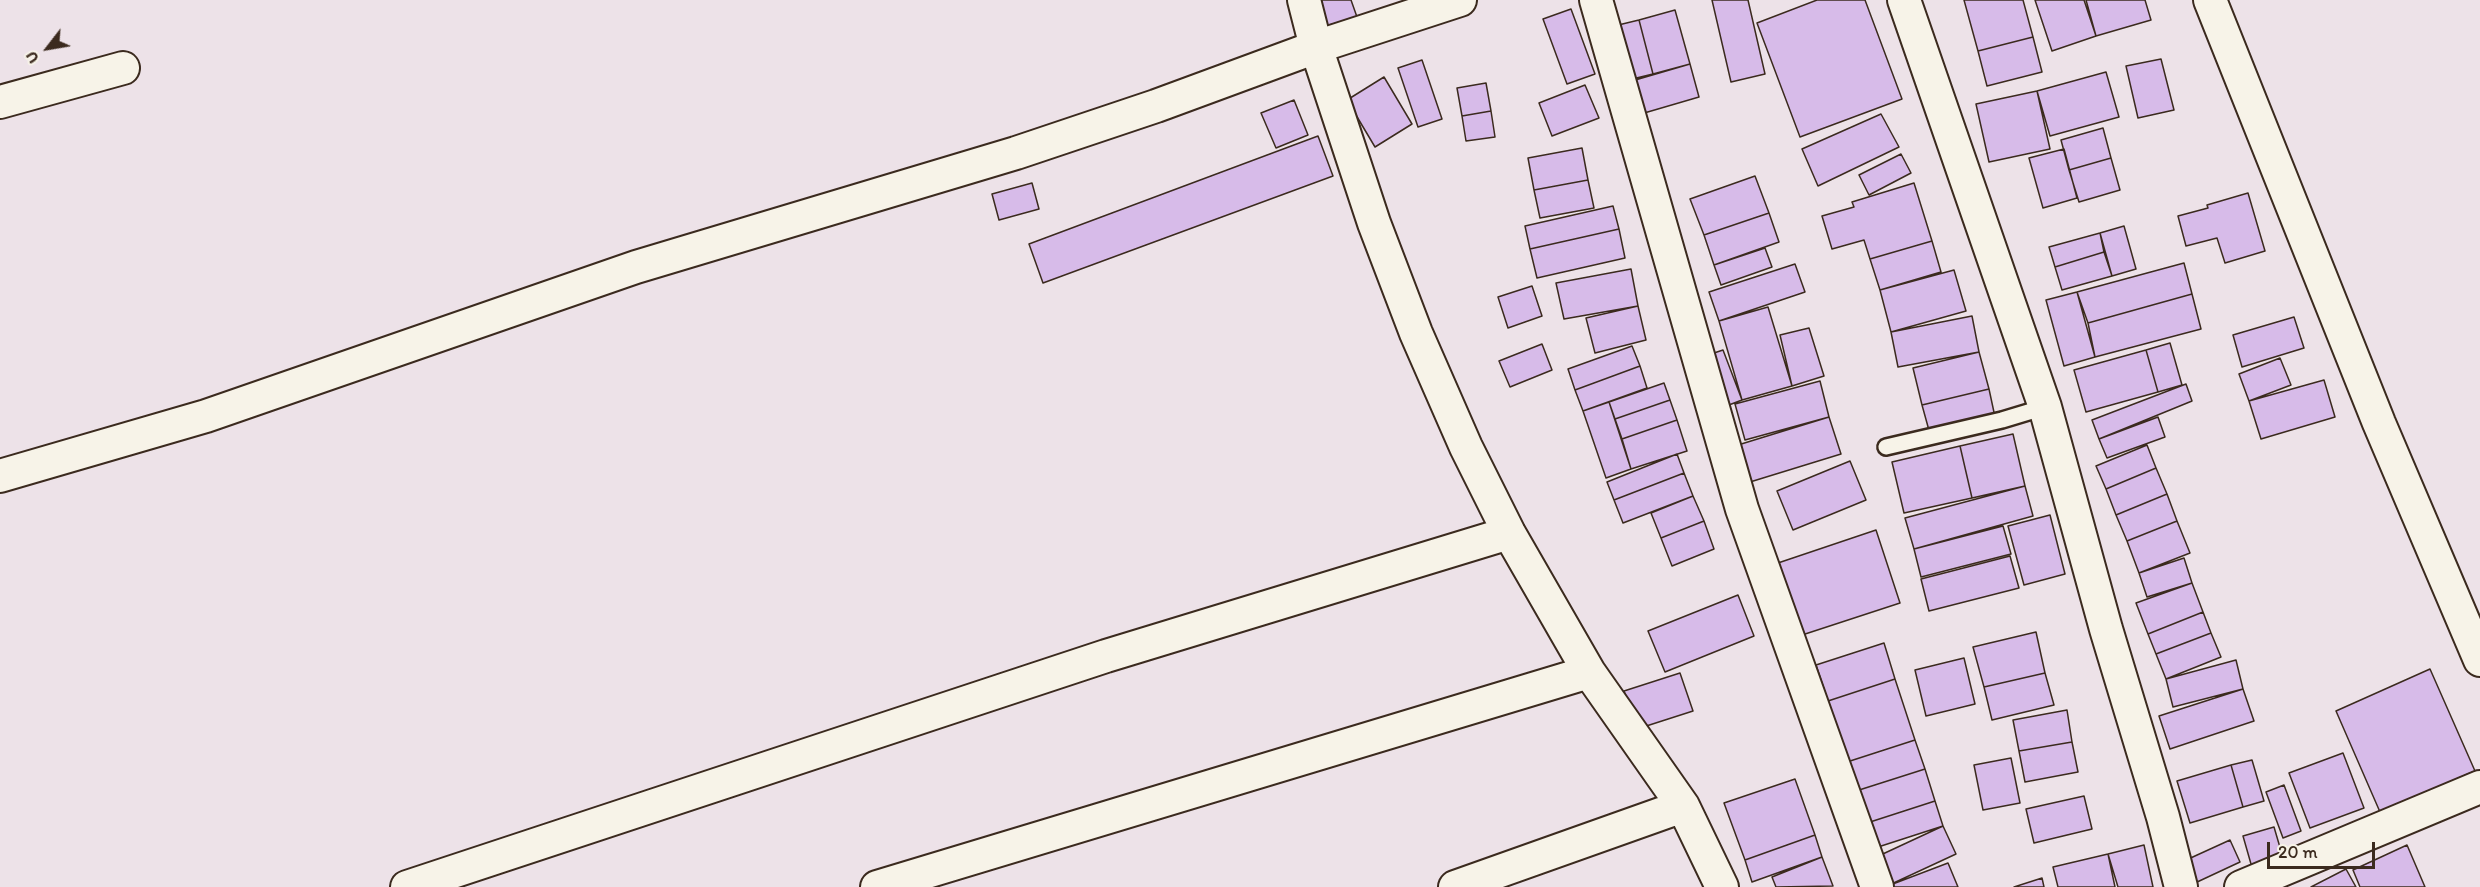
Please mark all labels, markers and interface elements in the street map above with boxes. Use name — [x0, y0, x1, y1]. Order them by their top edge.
north arrow — [18, 18, 78, 78]
text: U — [21, 48, 43, 67]
scale bar — [2270, 830, 2378, 868]
text: 20 m — [2278, 841, 2318, 863]

